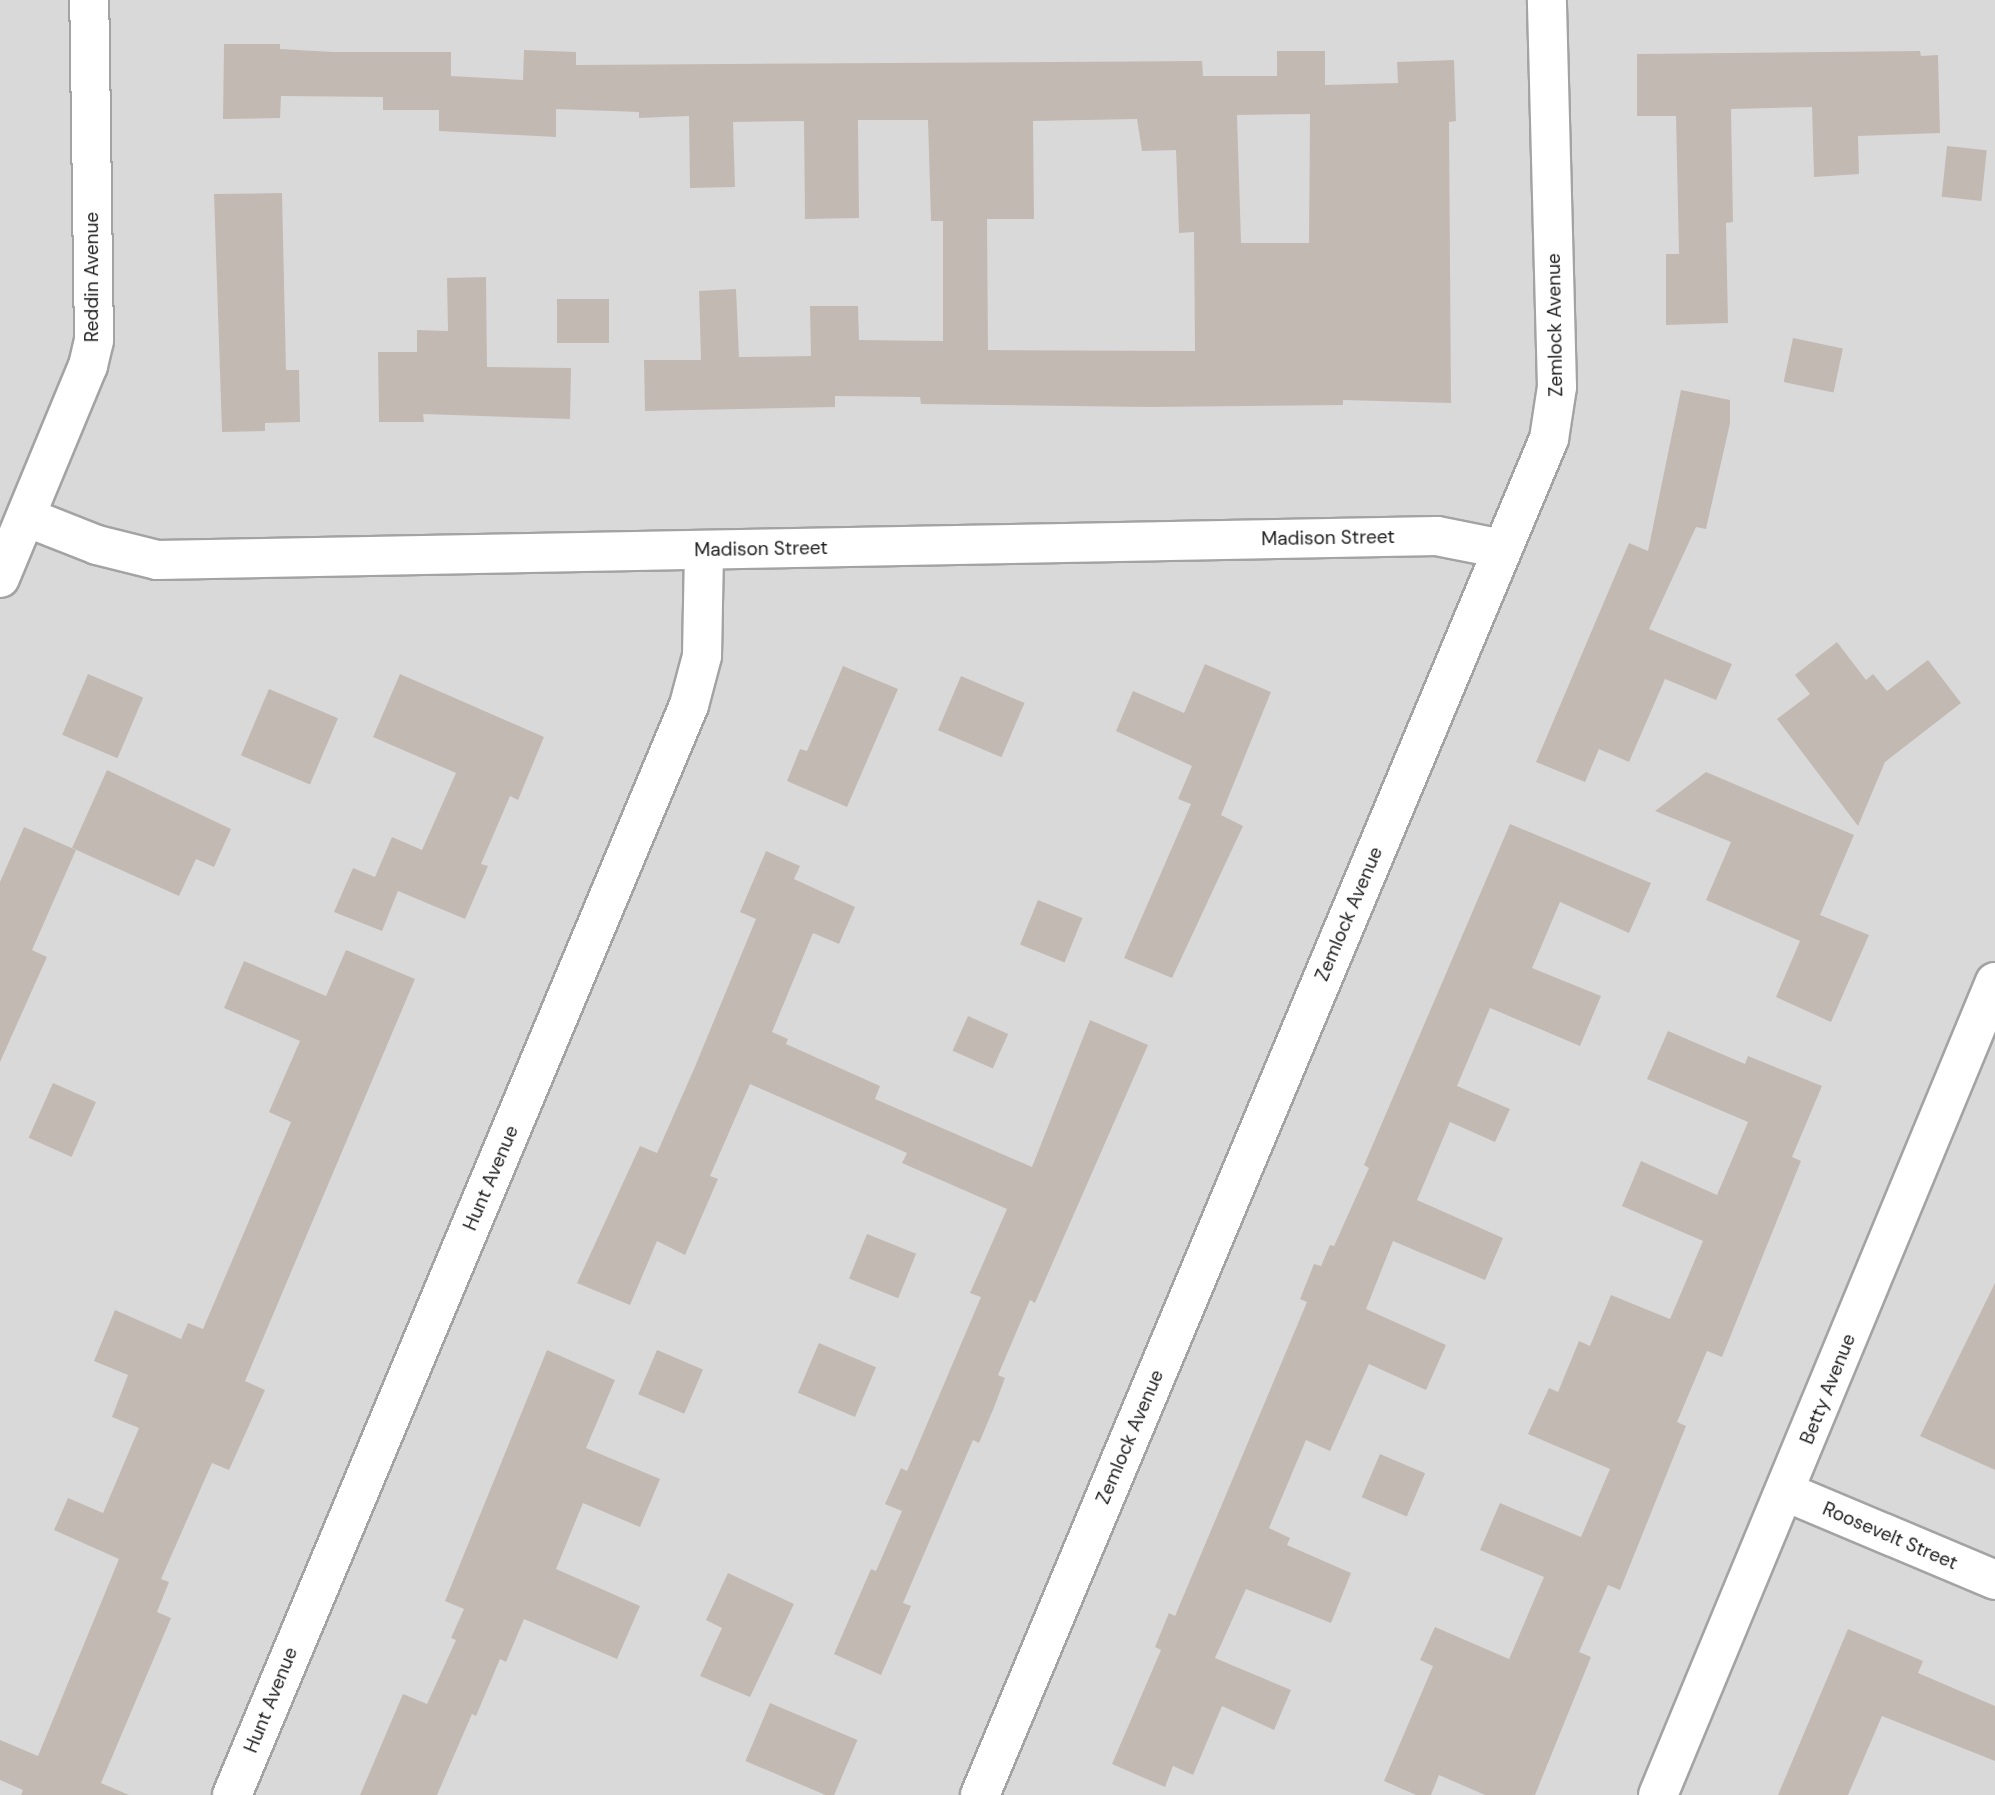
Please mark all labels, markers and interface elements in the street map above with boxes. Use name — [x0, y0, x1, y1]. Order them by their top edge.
street label: Reddin Avenue — [81, 212, 103, 342]
street label: Zemlock Avenue — [1542, 253, 1568, 397]
street label: Madison Street — [1261, 525, 1395, 551]
street label: Madison Street — [694, 536, 828, 562]
street label: Zemlock Avenue — [1310, 843, 1388, 985]
street label: Hunt Avenue — [459, 1122, 523, 1234]
street label: Betty Avenue — [1796, 1330, 1860, 1448]
street label: Zemlock Avenue — [1091, 1366, 1169, 1508]
street label: Roosevelt Street — [1819, 1497, 1961, 1575]
street label: Hunt Avenue — [239, 1644, 303, 1756]

